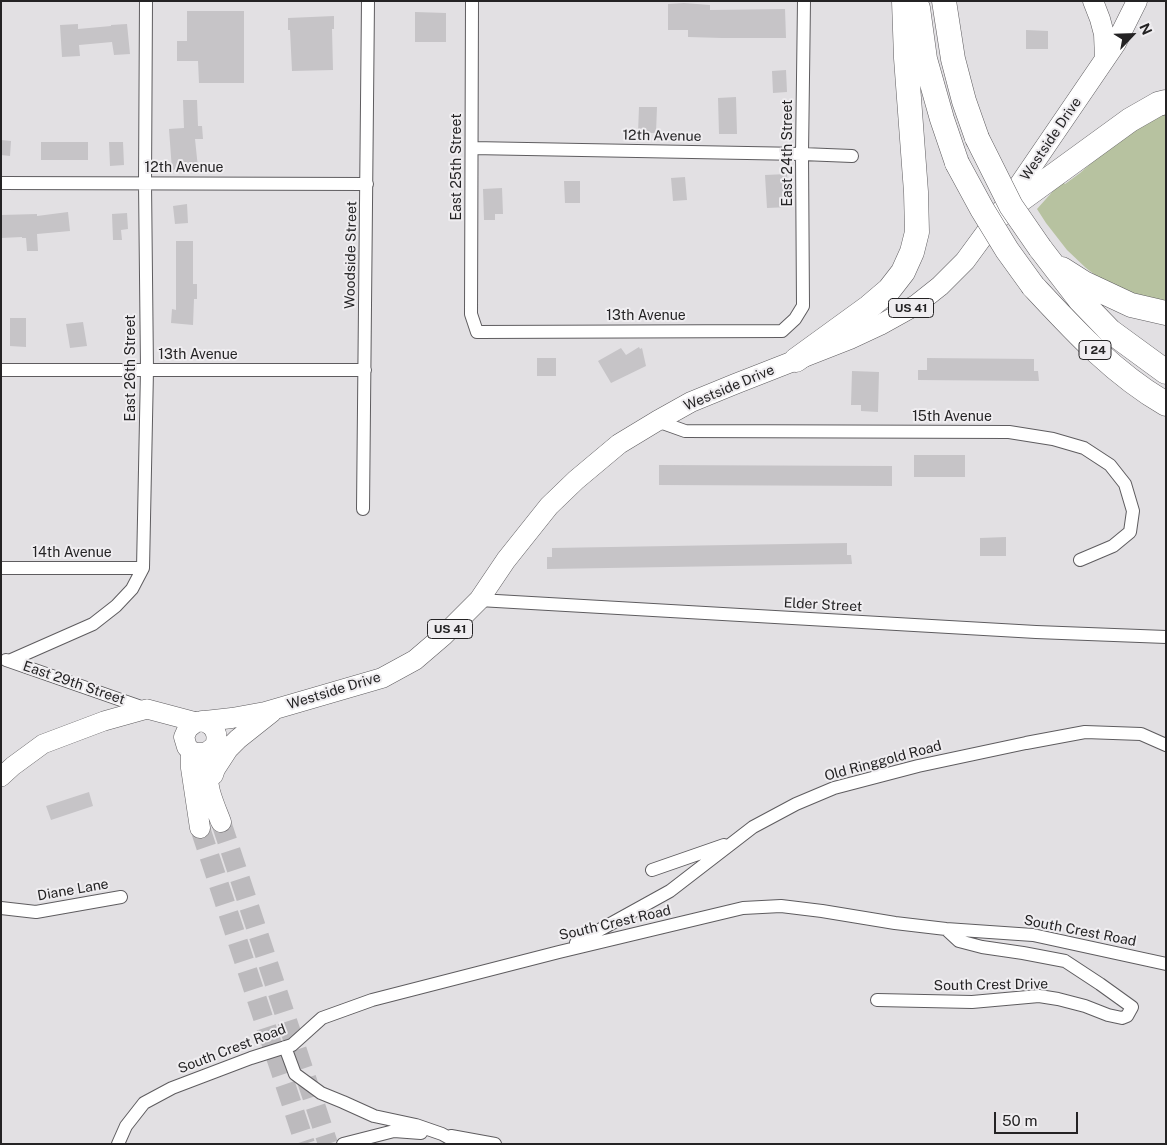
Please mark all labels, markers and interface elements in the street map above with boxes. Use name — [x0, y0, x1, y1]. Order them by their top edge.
north arrow — [1107, 10, 1157, 60]
text: N — [1136, 21, 1155, 37]
street label: Westside Drive — [1017, 94, 1085, 184]
street label: East 24th Street — [780, 100, 796, 206]
street label: East 25th Street — [449, 113, 465, 221]
street label: 12th Avenue — [622, 127, 702, 145]
street label: 12th Avenue — [144, 160, 224, 176]
street label: Woodside Street — [342, 201, 360, 309]
road number: US 41 — [888, 298, 934, 318]
street label: 13th Avenue — [606, 308, 686, 324]
street label: East 26th Street — [123, 315, 139, 421]
road number: I 24 — [1079, 340, 1111, 360]
street label: 13th Avenue — [158, 347, 238, 363]
street label: Westside Drive — [681, 361, 777, 415]
street label: 15th Avenue — [912, 409, 992, 425]
street label: 14th Avenue — [32, 545, 112, 561]
street label: Elder Street — [783, 595, 863, 615]
road number: US 41 — [428, 620, 472, 638]
street label: East 29th Street — [21, 658, 127, 708]
street label: Westside Drive — [285, 669, 383, 713]
street label: Old Ringgold Road — [823, 737, 943, 785]
street label: Diane Lane — [36, 875, 110, 905]
street label: South Crest Road — [558, 902, 672, 944]
street label: South Crest Road — [1022, 912, 1138, 950]
street label: South Crest Drive — [934, 976, 1048, 994]
street label: South Crest Road — [176, 1021, 288, 1077]
scale bar — [997, 1102, 1081, 1134]
text: 50 m — [1002, 1112, 1037, 1129]

